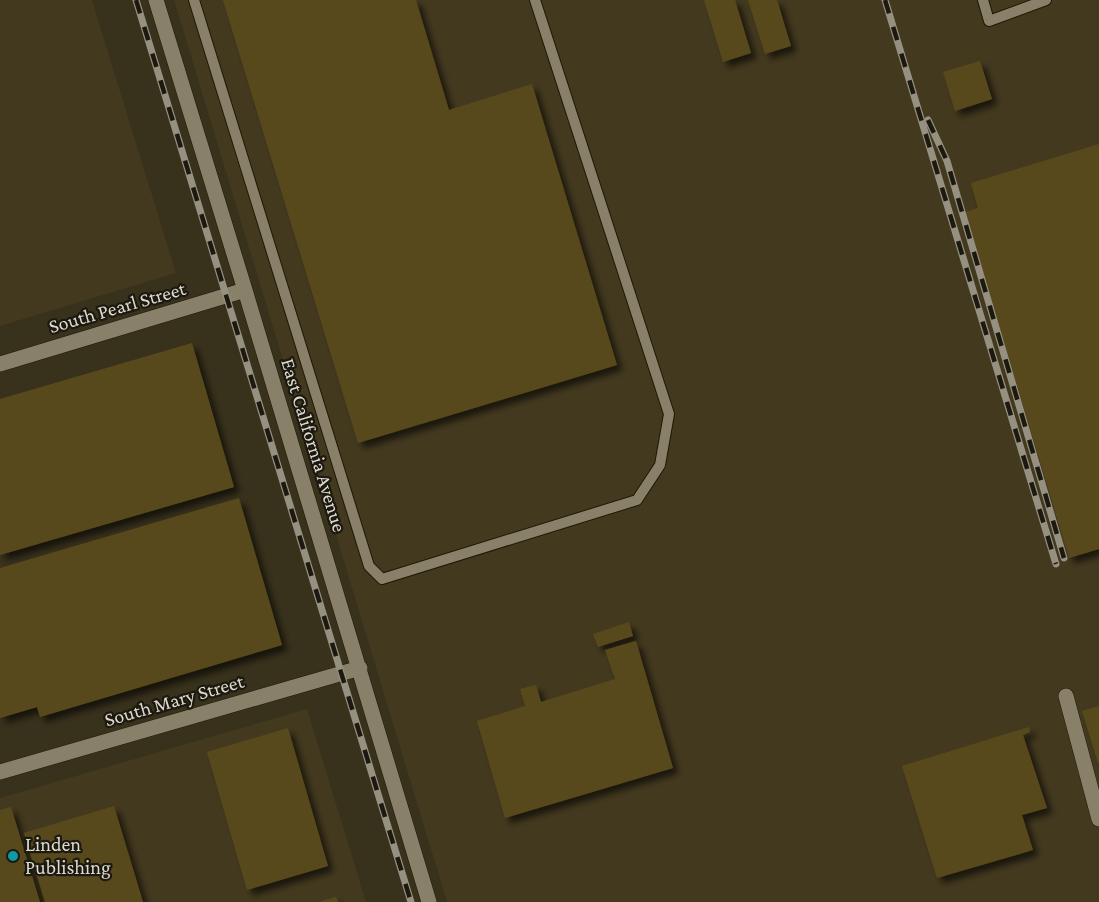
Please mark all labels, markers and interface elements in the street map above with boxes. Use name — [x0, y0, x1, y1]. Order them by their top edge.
street label: South Pearl Street — [46, 277, 188, 337]
street label: East California Avenue — [277, 355, 351, 535]
street label: South Mary Street — [102, 669, 247, 731]
place label: Linden Publishing — [25, 833, 111, 879]
marker: Linden Publishing — [6, 849, 20, 863]

